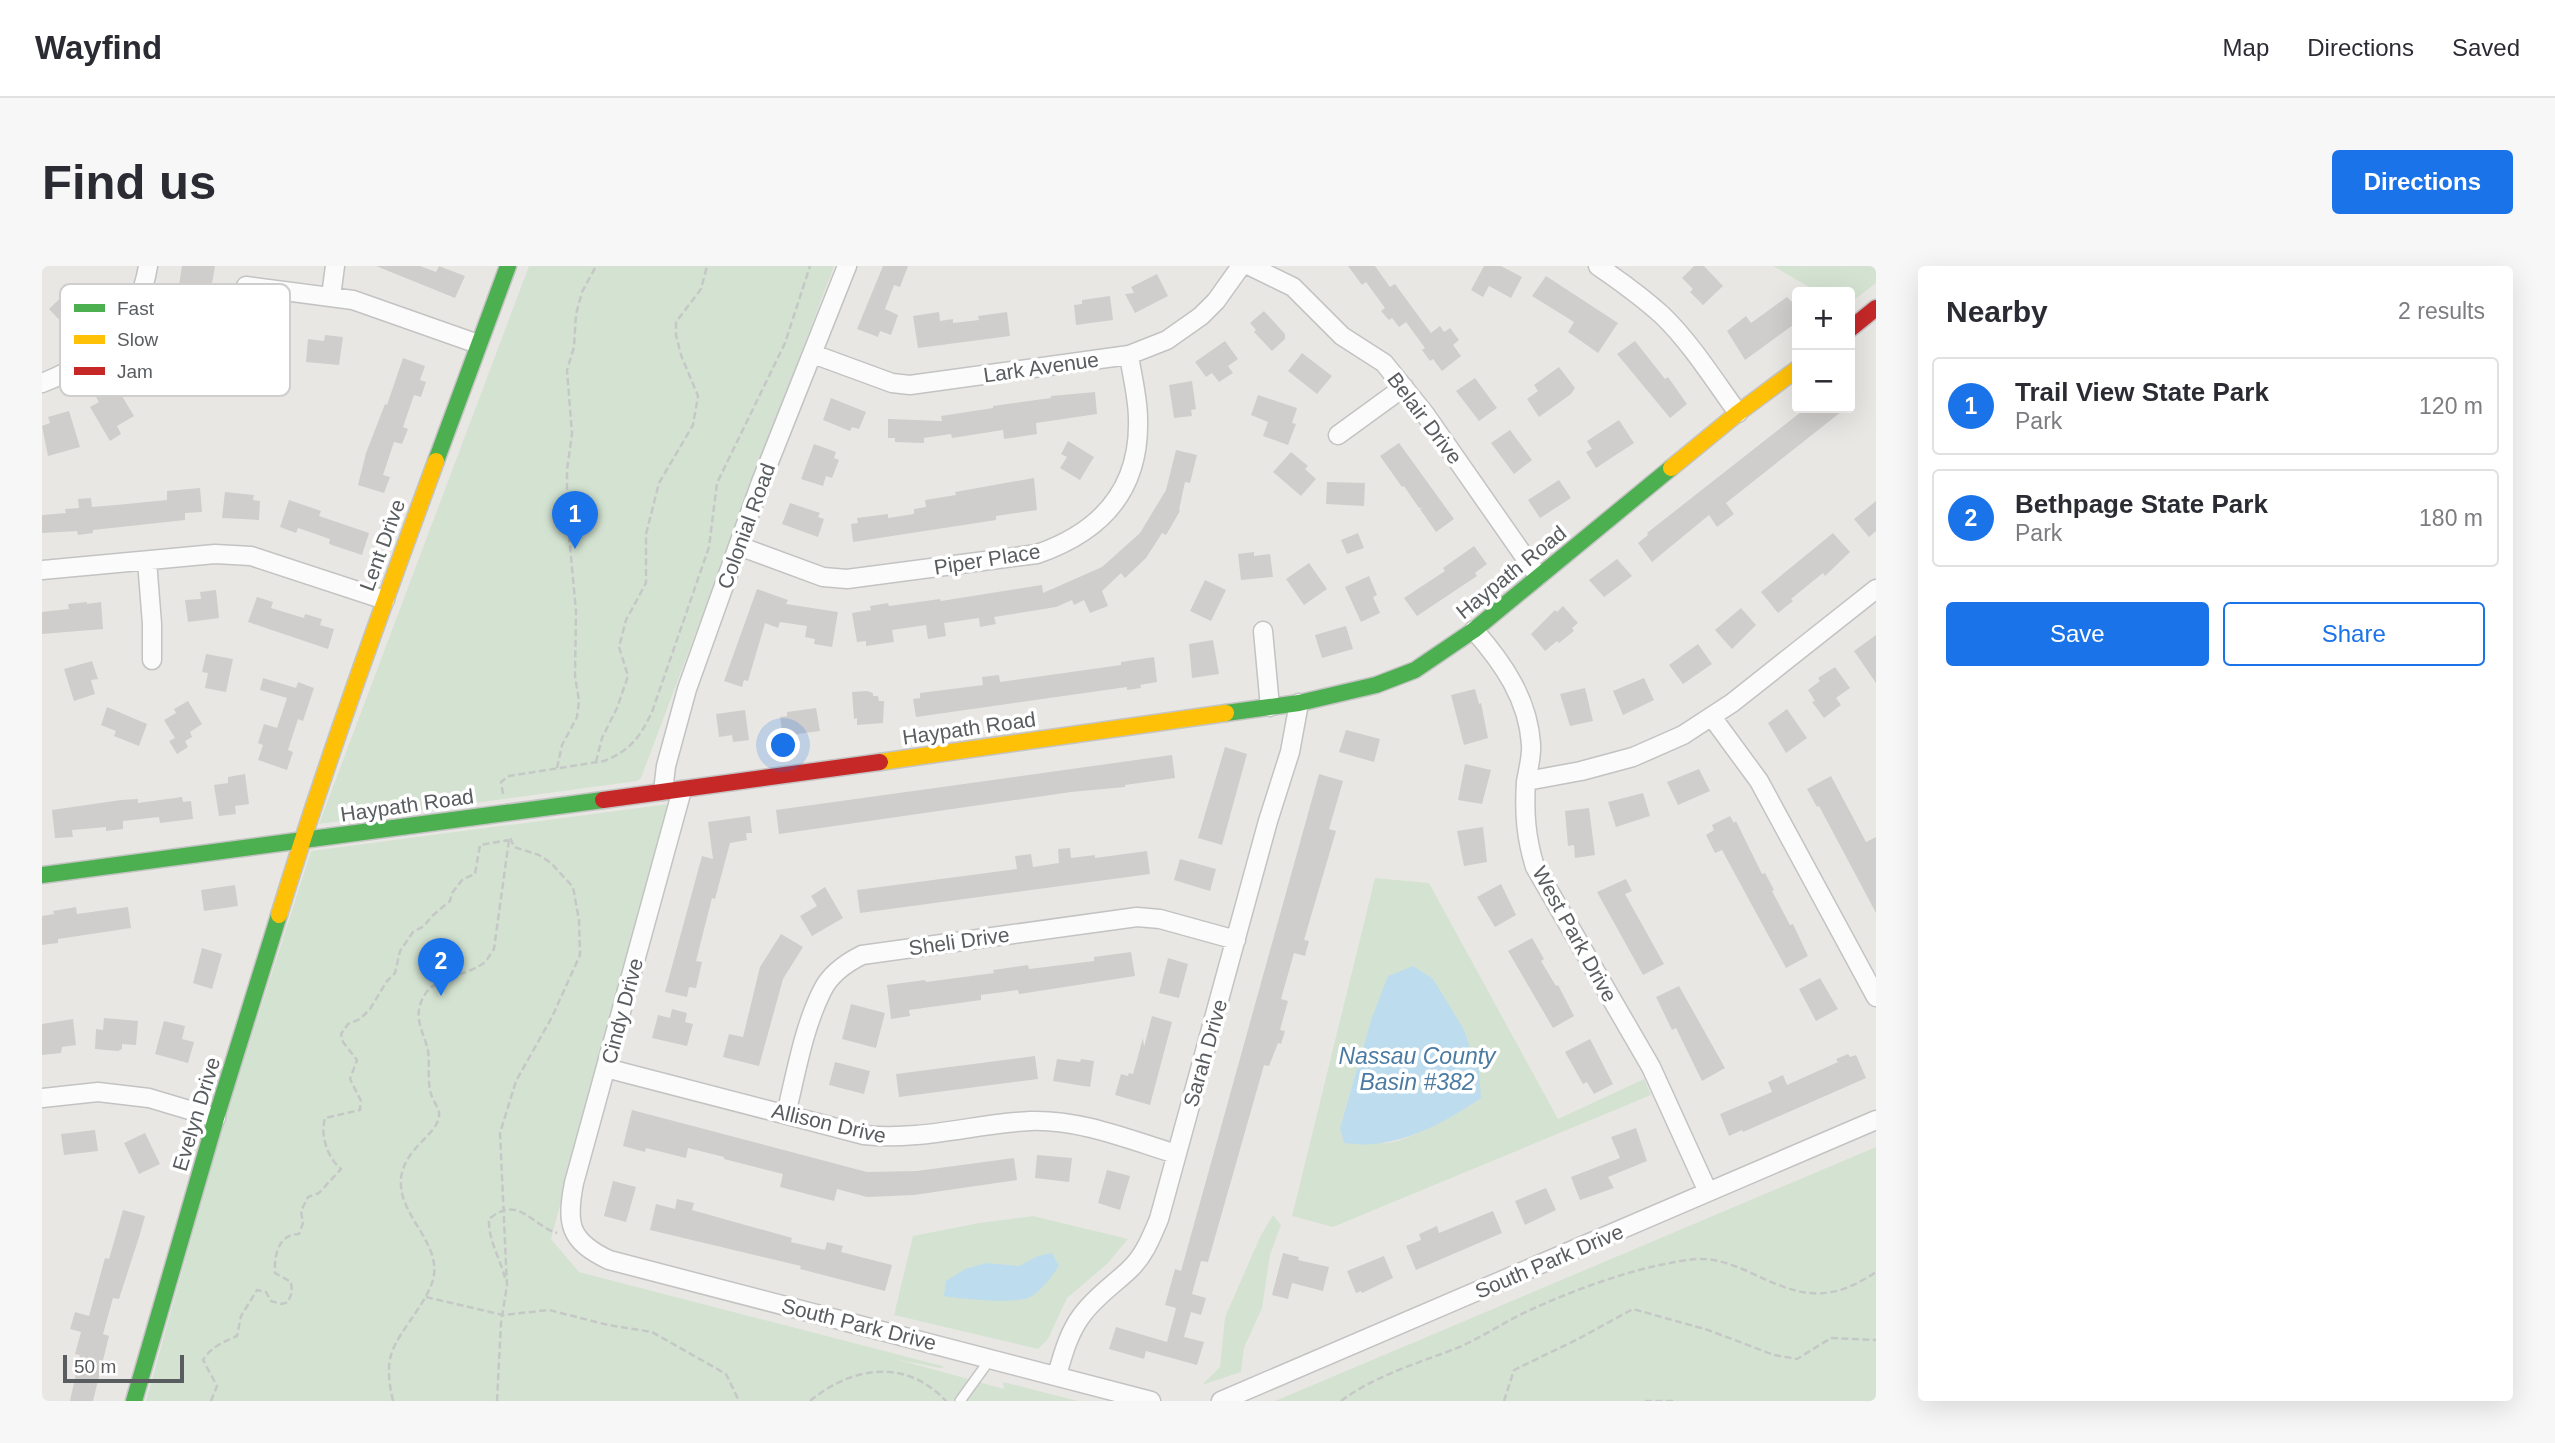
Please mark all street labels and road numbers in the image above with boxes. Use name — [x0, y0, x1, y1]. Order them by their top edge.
street label: Lark Avenue — [982, 348, 1100, 386]
street label: Belair Drive — [1383, 368, 1467, 468]
street label: Colonial Road — [713, 460, 779, 592]
street label: Lent Drive — [355, 496, 409, 594]
street label: Haypath Road — [1452, 521, 1570, 623]
street label: Piper Place — [932, 539, 1042, 579]
street label: Haypath Road — [901, 707, 1037, 749]
street label: Haypath Road — [339, 784, 475, 826]
street label: West Park Drive — [1528, 862, 1622, 1006]
street label: Sheli Drive — [907, 923, 1011, 959]
street label: Cindy Drive — [597, 956, 647, 1066]
street label: Sarah Drive — [1179, 997, 1231, 1109]
street label: Evelyn Drive — [168, 1054, 224, 1174]
street label: Allison Drive — [770, 1099, 888, 1147]
street label: South Park Drive — [1471, 1219, 1627, 1303]
street label: South Park Drive — [779, 1294, 939, 1354]

